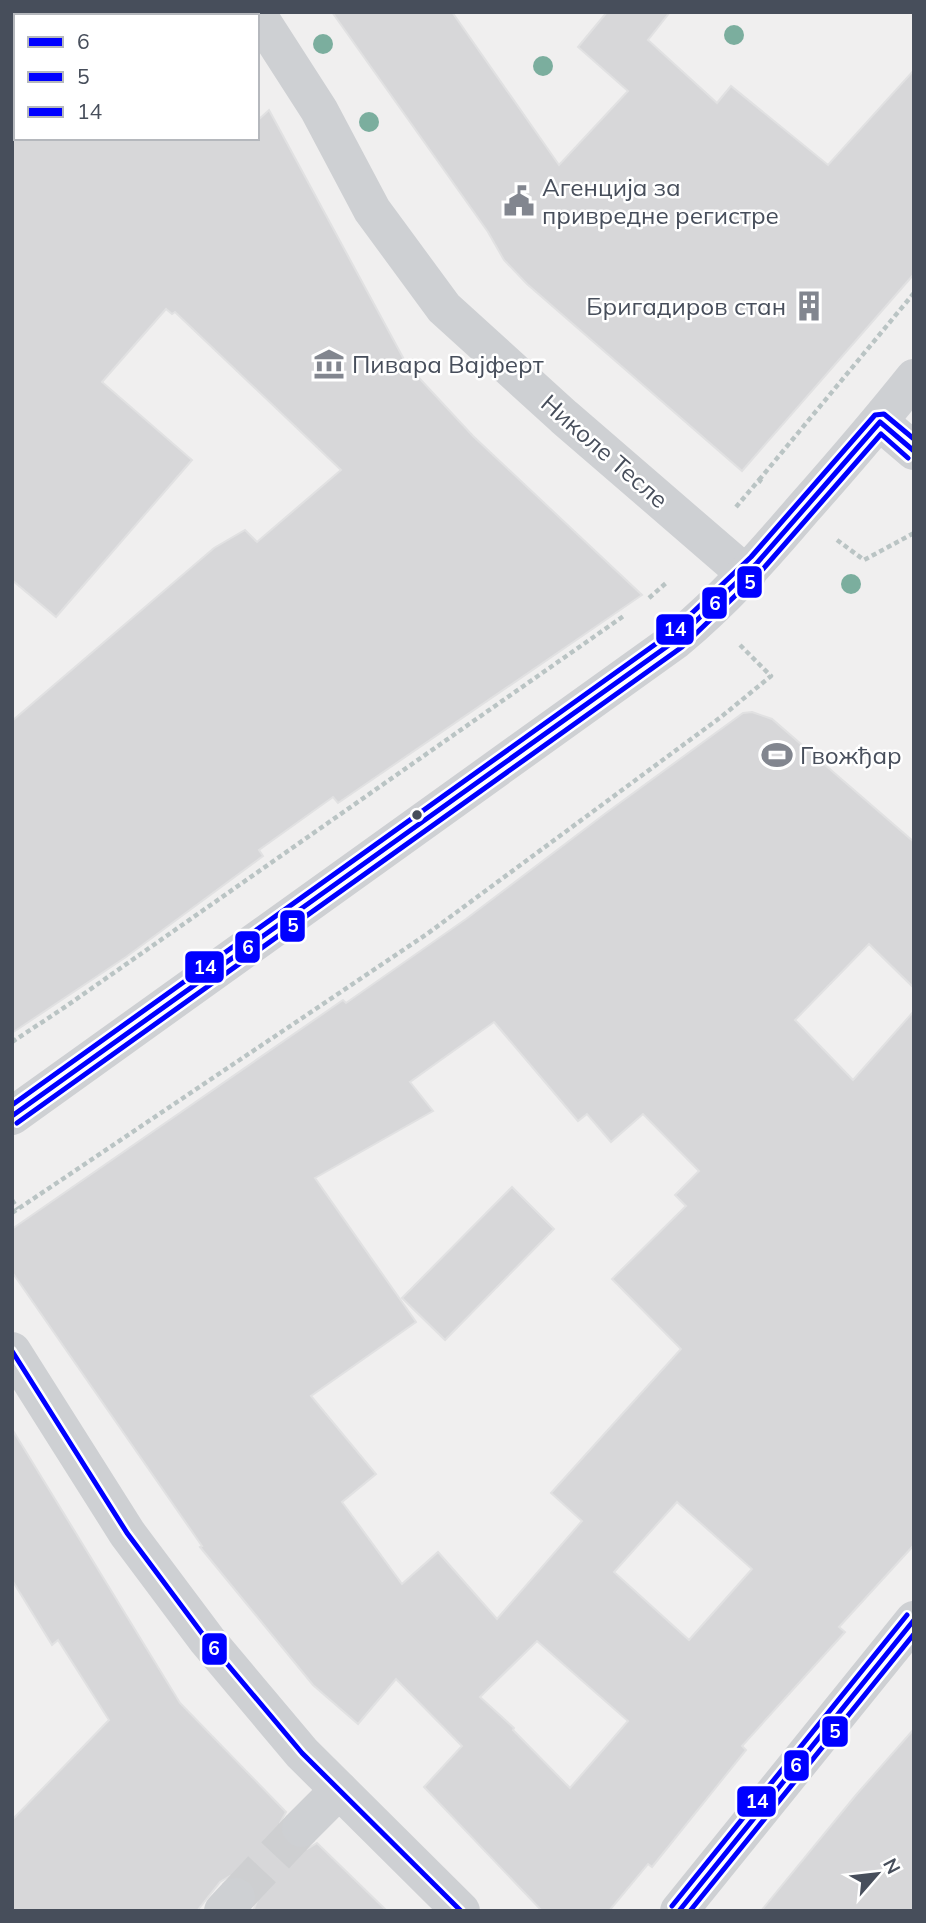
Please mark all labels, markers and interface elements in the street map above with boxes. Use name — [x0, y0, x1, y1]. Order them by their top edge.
legend — [14, 14, 259, 140]
text: 6 — [77, 28, 90, 54]
text: 5 — [77, 63, 90, 89]
text: 14 — [77, 98, 103, 124]
place label: Агенција за привредне регистре — [542, 172, 779, 230]
public building icon: Агенција за привредне регистре — [502, 184, 536, 218]
building icon: Бригадиров стан — [792, 289, 826, 323]
place label: Бригадиров стан — [586, 291, 786, 321]
museum icon: Пивара Вајферт — [312, 347, 346, 381]
place label: Пивара Вајферт — [352, 349, 544, 379]
street label: Николе Тесле — [535, 388, 675, 514]
line badge: 5 — [736, 565, 763, 599]
text: 5 — [744, 570, 756, 594]
line badge: 6 — [701, 586, 728, 620]
text: 6 — [709, 591, 721, 615]
line badge: 14 — [655, 613, 695, 646]
text: 14 — [664, 617, 687, 641]
sports icon: Гвожђар — [760, 738, 794, 772]
place label: Гвожђар — [800, 740, 902, 770]
unlabelled marker — [410, 808, 424, 822]
line badge: 5 — [279, 909, 306, 943]
text: 5 — [287, 913, 299, 937]
line badge: 6 — [234, 930, 261, 964]
text: 6 — [242, 935, 254, 959]
line badge: 14 — [184, 950, 225, 984]
text: 14 — [194, 955, 217, 979]
line badge: 6 — [201, 1632, 228, 1666]
text: 6 — [208, 1636, 220, 1660]
line badge: 5 — [821, 1715, 849, 1748]
text: 5 — [829, 1719, 841, 1743]
line badge: 6 — [783, 1749, 810, 1782]
text: 6 — [790, 1753, 802, 1777]
line badge: 14 — [736, 1785, 777, 1818]
text: 14 — [746, 1789, 769, 1813]
north arrow — [842, 1839, 912, 1909]
text: N — [878, 1854, 906, 1878]

